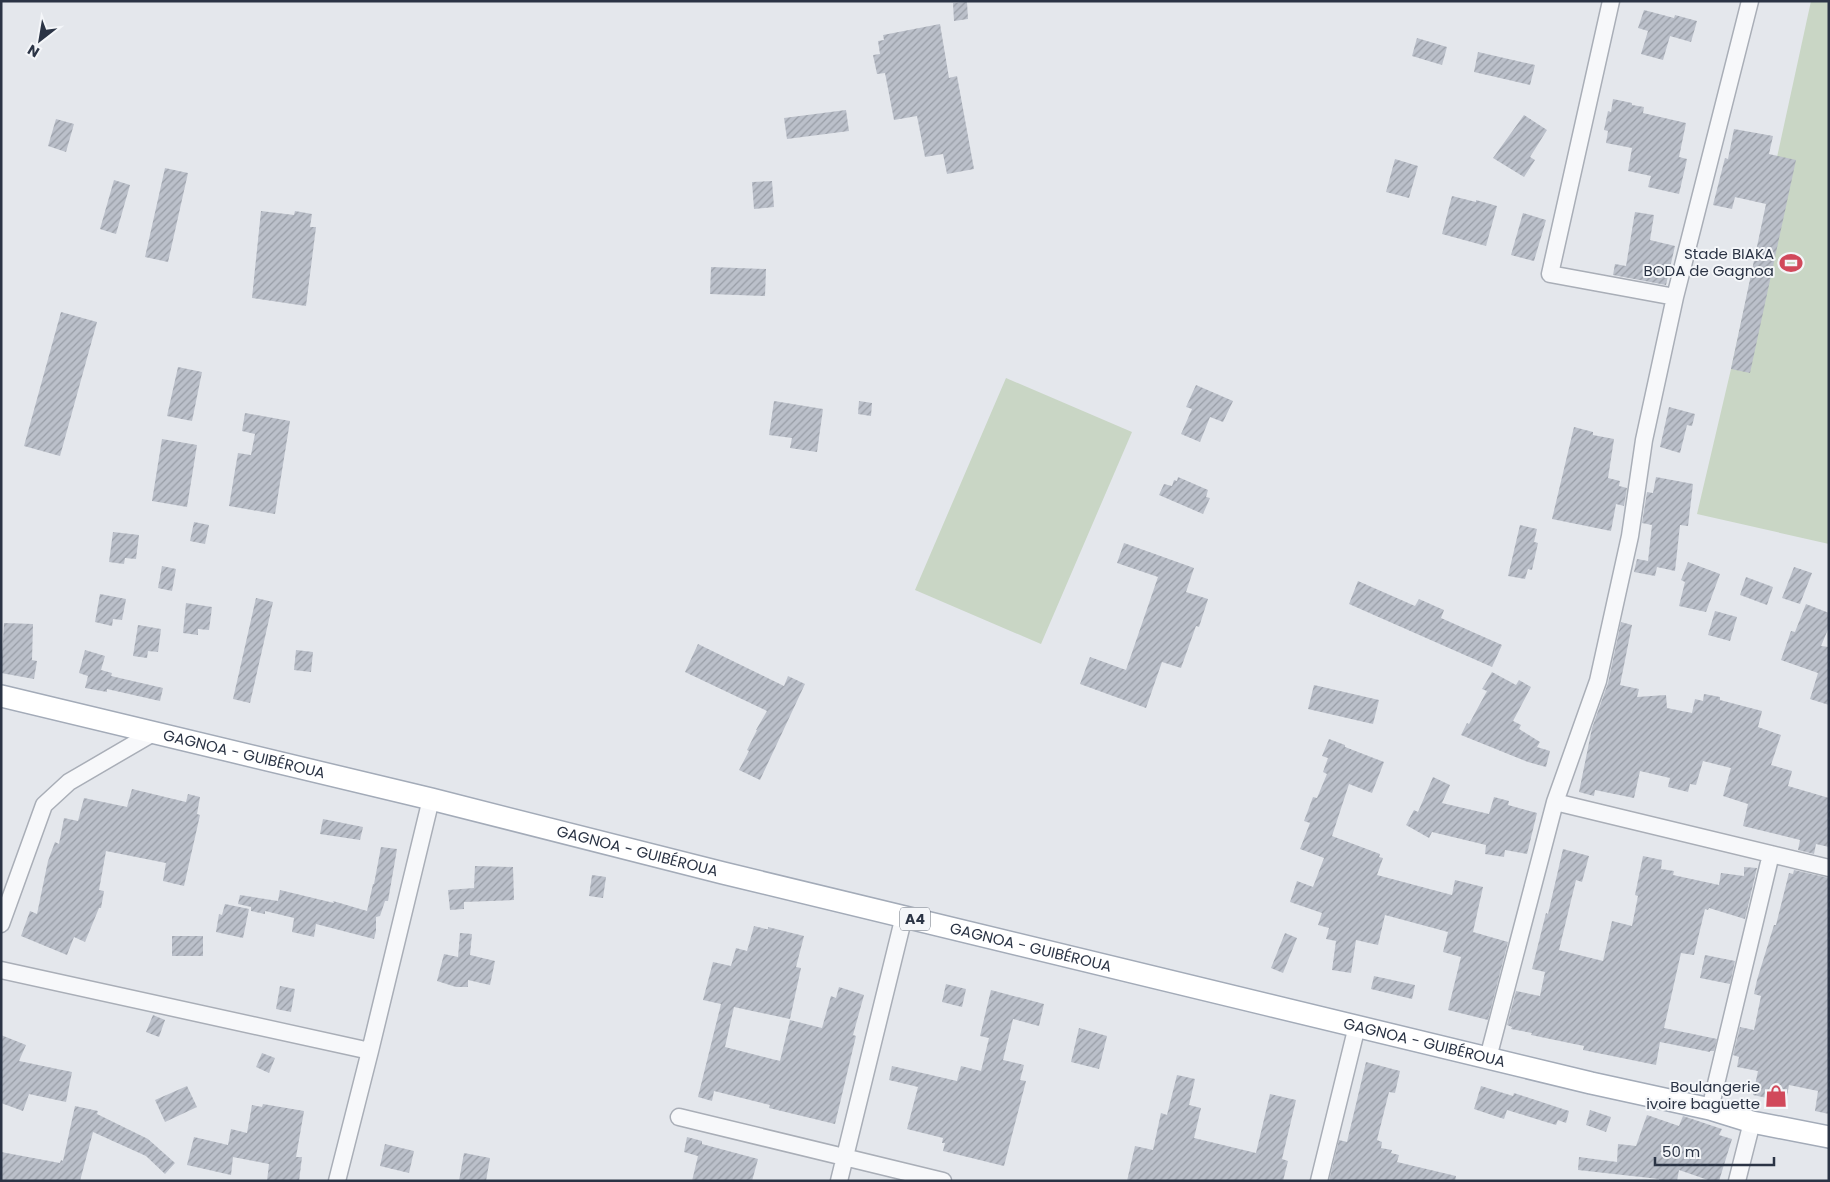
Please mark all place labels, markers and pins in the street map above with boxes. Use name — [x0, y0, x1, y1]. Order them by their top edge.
place label: Stade BIAKA BODA de Gagnoa — [1644, 243, 1774, 281]
sports icon: Stade BIAKA BODA de Gagnoa — [1778, 250, 1804, 276]
place label: Boulangerie ivoire baguette — [1646, 1076, 1760, 1114]
shop icon: Boulangerie ivoire baguette — [1763, 1083, 1789, 1109]

